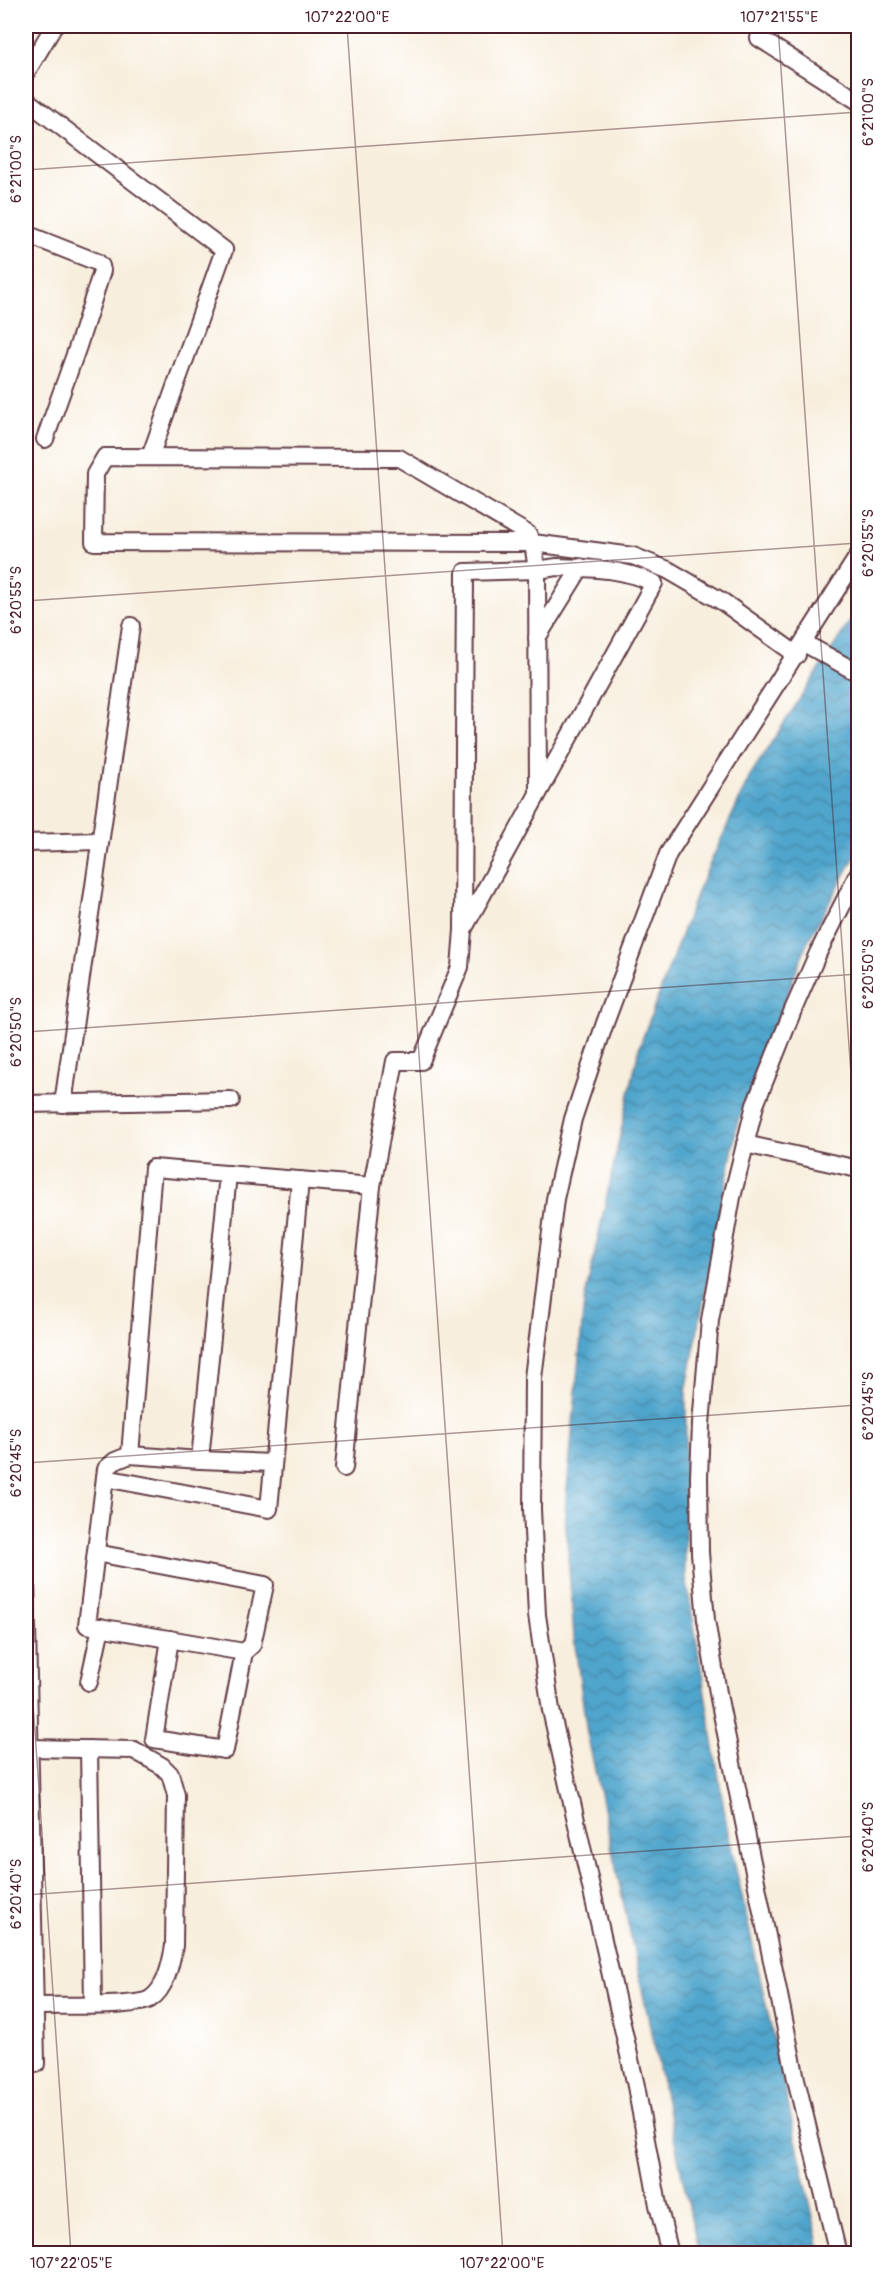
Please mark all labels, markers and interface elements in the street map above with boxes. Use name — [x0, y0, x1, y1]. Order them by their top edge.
text: 107°22'00"E — [305, 8, 390, 27]
text: 107°21'55"E — [740, 8, 818, 27]
text: 6°21'00"S — [859, 78, 878, 146]
text: 6°21'00"S — [7, 135, 26, 203]
text: 6°20'55"S — [859, 509, 878, 577]
text: 6°20'55"S — [7, 566, 26, 634]
text: 6°20'50"S — [859, 939, 878, 1009]
text: 6°20'50"S — [7, 997, 26, 1067]
text: 6°20'45"S — [859, 1372, 878, 1440]
text: 6°20'45"S — [7, 1429, 26, 1497]
text: 6°20'40"S — [859, 1802, 878, 1872]
text: 6°20'40"S — [7, 1859, 26, 1929]
text: 107°22'05"E — [30, 2254, 113, 2273]
text: 107°22'00"E — [460, 2254, 545, 2273]

